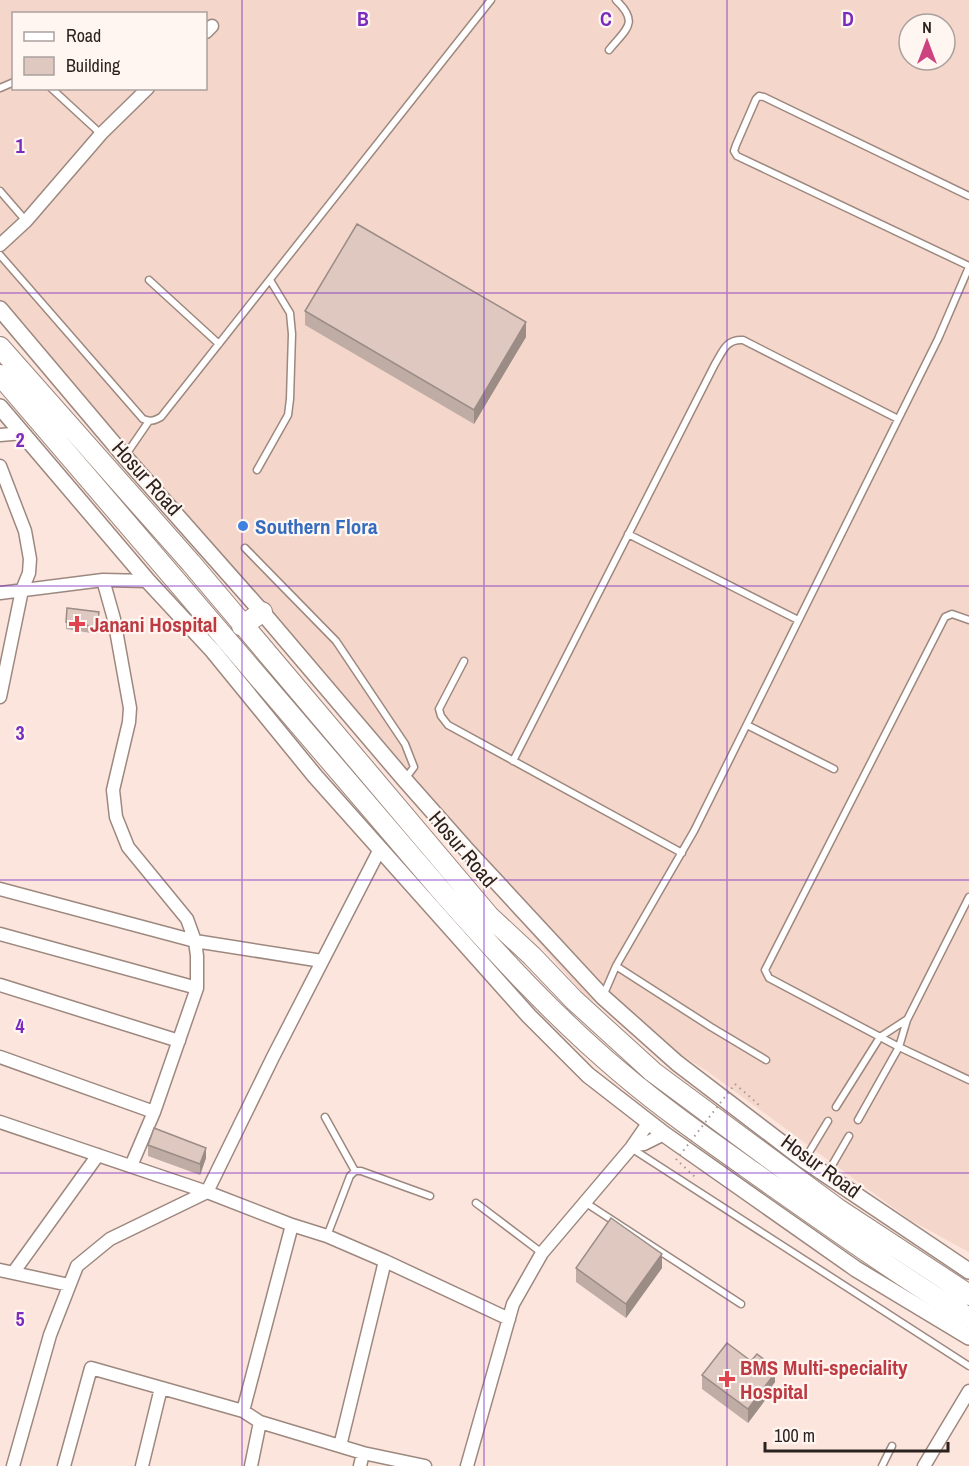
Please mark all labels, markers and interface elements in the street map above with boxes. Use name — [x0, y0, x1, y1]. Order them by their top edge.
text: B — [357, 5, 369, 32]
text: C — [600, 5, 612, 32]
text: D — [842, 5, 854, 32]
legend — [12, 12, 207, 90]
north arrow — [897, 12, 957, 72]
text: N — [922, 16, 932, 38]
text: Road — [66, 23, 101, 48]
text: Building — [66, 53, 121, 78]
text: 1 — [15, 132, 25, 159]
text: 2 — [15, 426, 25, 453]
street label: Hosur Road — [105, 434, 189, 522]
place label: Southern Flora — [255, 512, 378, 541]
marker: Southern Flora — [236, 519, 250, 533]
place label: Janani Hospital — [90, 610, 217, 639]
marker: Janani Hospital — [68, 615, 86, 633]
text: 3 — [15, 719, 25, 746]
street label: Hosur Road — [422, 804, 504, 894]
text: 4 — [15, 1012, 25, 1039]
street label: Hosur Road — [775, 1127, 867, 1205]
text: 5 — [15, 1305, 25, 1332]
place label: BMS Multi-speciality Hospital — [740, 1353, 908, 1406]
marker: BMS Multi-speciality Hospital — [718, 1370, 736, 1388]
scale bar — [765, 1415, 948, 1453]
text: 100 m — [774, 1423, 815, 1448]

